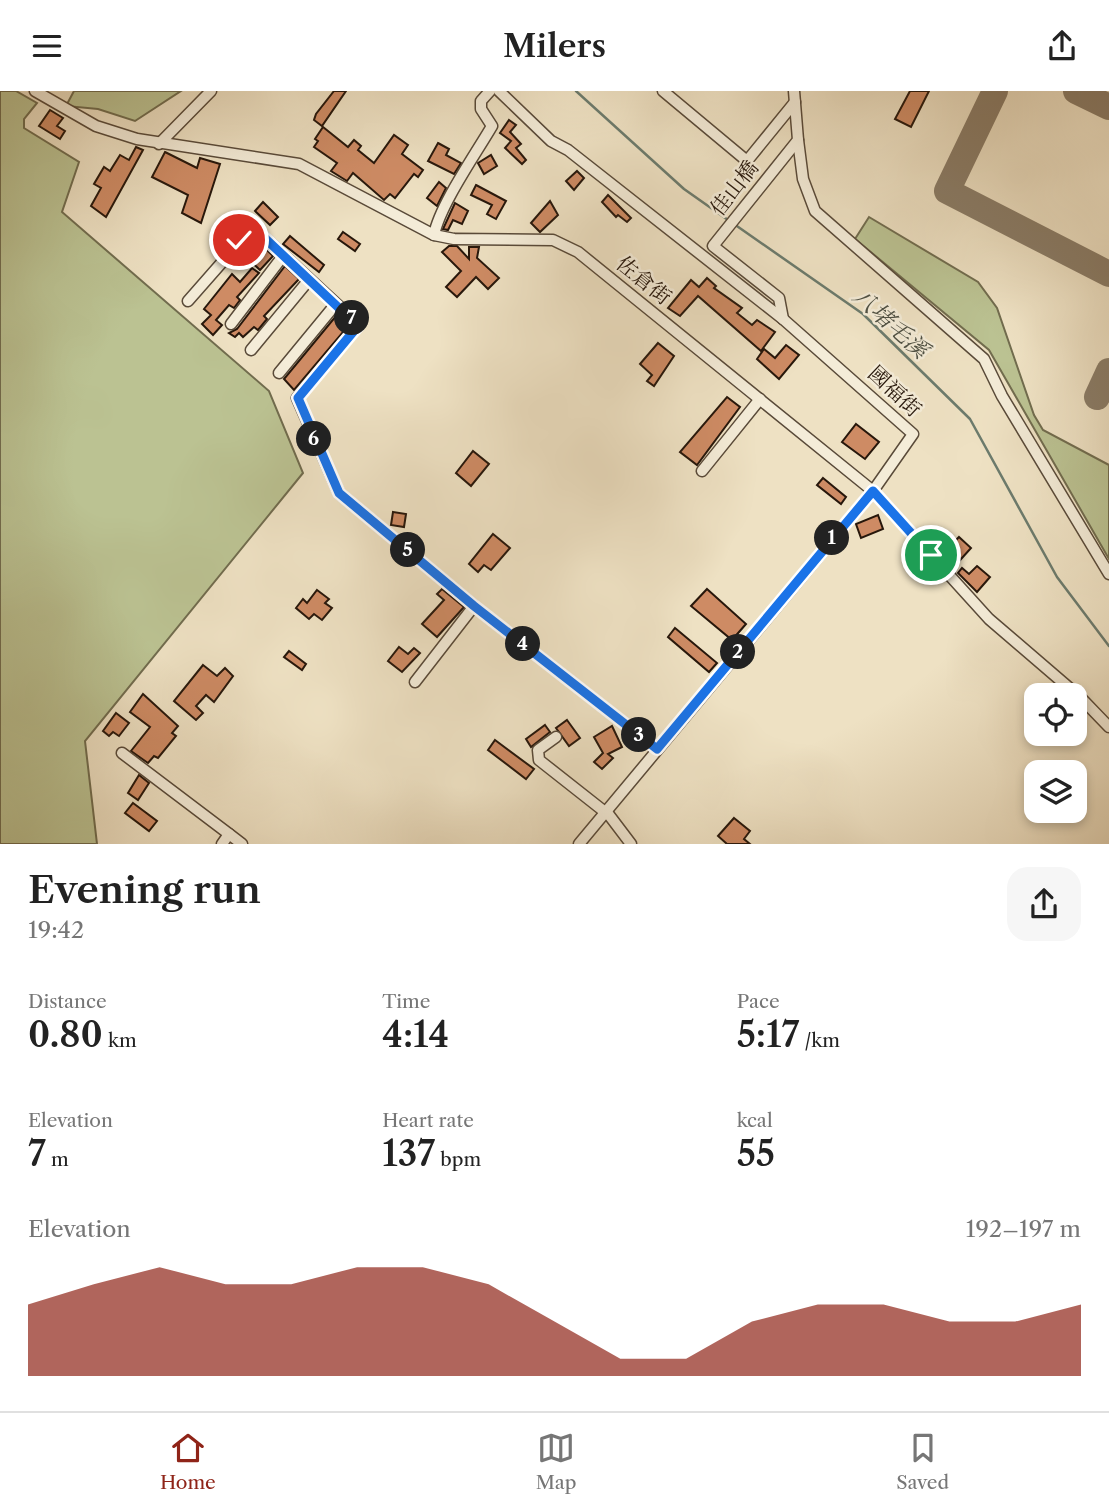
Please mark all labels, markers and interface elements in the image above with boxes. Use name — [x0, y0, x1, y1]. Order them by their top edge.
text: Milers — [503, 26, 606, 65]
icon: menu — [28, 27, 66, 65]
icon: share — [1043, 27, 1081, 65]
street label: 佳山橋 — [705, 155, 763, 221]
pin — [209, 210, 269, 270]
icon: check — [220, 221, 258, 259]
street label: 佐倉街 — [612, 250, 676, 310]
water label: 八堵毛溪 — [847, 282, 937, 366]
pin: 7 — [334, 301, 370, 335]
text: 7 — [347, 306, 356, 329]
street label: 國福街 — [863, 360, 927, 422]
pin: 6 — [296, 421, 332, 457]
text: 6 — [308, 427, 319, 450]
pin: 1 — [814, 521, 850, 555]
pin — [901, 525, 961, 585]
text: 1 — [827, 526, 836, 549]
pin: 5 — [390, 533, 426, 567]
icon: arrive — [912, 536, 950, 574]
text: 5 — [402, 538, 413, 561]
pin: 4 — [505, 627, 540, 661]
text: 4 — [517, 632, 528, 655]
pin: 2 — [720, 635, 756, 669]
text: 2 — [732, 640, 743, 663]
map controls — [1024, 683, 1087, 823]
button: locate — [1024, 683, 1087, 746]
pin: 3 — [622, 717, 656, 753]
text: 3 — [633, 723, 644, 746]
button: layers — [1024, 760, 1087, 823]
text: Evening run — [28, 866, 261, 913]
button: share — [1007, 867, 1081, 941]
text: 19:42 — [28, 916, 84, 944]
text: Distance — [28, 990, 107, 1013]
text: Time — [382, 990, 430, 1013]
text: Pace — [737, 990, 780, 1013]
text: 0.80 — [28, 1013, 103, 1056]
text: 4:14 — [382, 1013, 449, 1056]
text: 5:17 — [737, 1013, 799, 1056]
text: km — [103, 1029, 137, 1052]
text: /km — [799, 1029, 840, 1052]
text: Elevation — [28, 1109, 113, 1132]
text: Heart rate — [382, 1109, 474, 1132]
text: kcal — [737, 1109, 773, 1132]
text: 7 — [28, 1132, 46, 1175]
text: 137 — [382, 1132, 435, 1175]
text: 55 — [737, 1132, 775, 1175]
text: m — [46, 1148, 69, 1171]
text: bpm — [435, 1148, 481, 1171]
text: Elevation — [28, 1215, 131, 1243]
text: 192–197 m — [966, 1215, 1081, 1243]
tab: Home — [160, 1429, 216, 1494]
tab: Map — [536, 1429, 576, 1494]
tab: Saved — [896, 1429, 949, 1494]

